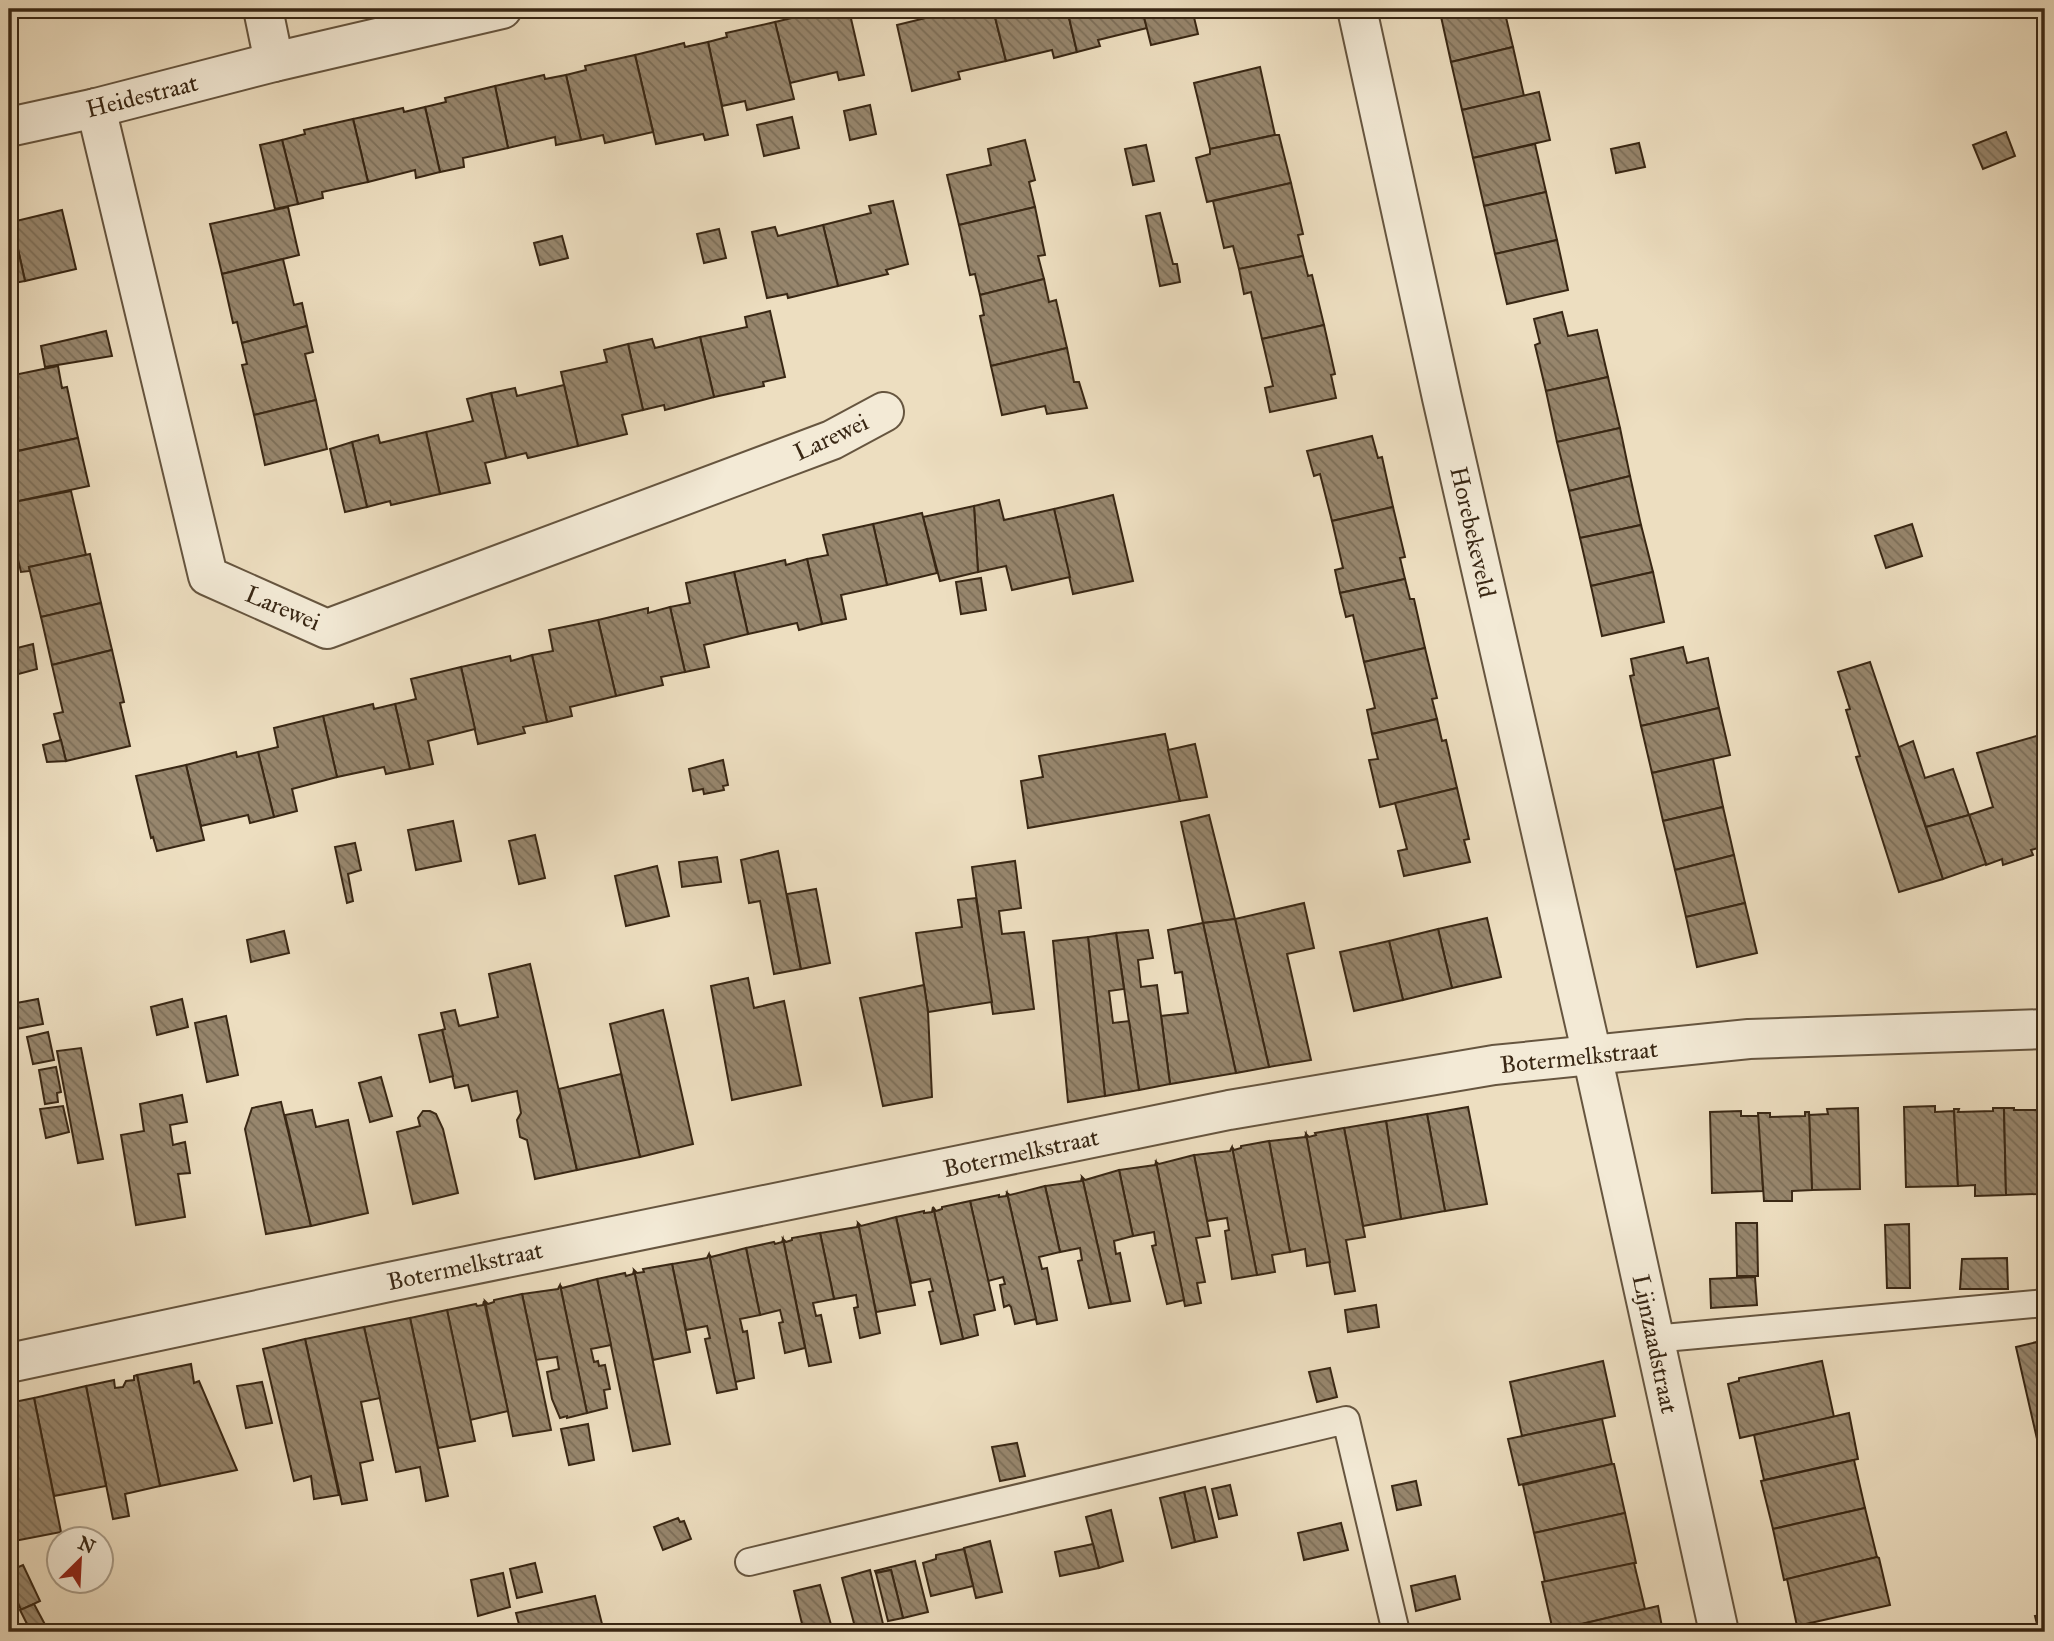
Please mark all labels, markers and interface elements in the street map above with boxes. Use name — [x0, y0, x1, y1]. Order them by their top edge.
street label: Heidestraat — [83, 68, 201, 124]
street label: Larewei — [789, 407, 873, 467]
street label: Horebekeveld — [1443, 464, 1503, 600]
street label: Larewei — [241, 579, 325, 637]
street label: Botermelkstraat — [1499, 1034, 1660, 1080]
street label: Botermelkstraat — [940, 1122, 1102, 1184]
street label: Botermelkstraat — [384, 1235, 546, 1297]
street label: Lijnzaadstraat — [1626, 1272, 1684, 1417]
north arrow — [46, 1526, 116, 1596]
text: N — [75, 1531, 99, 1559]

